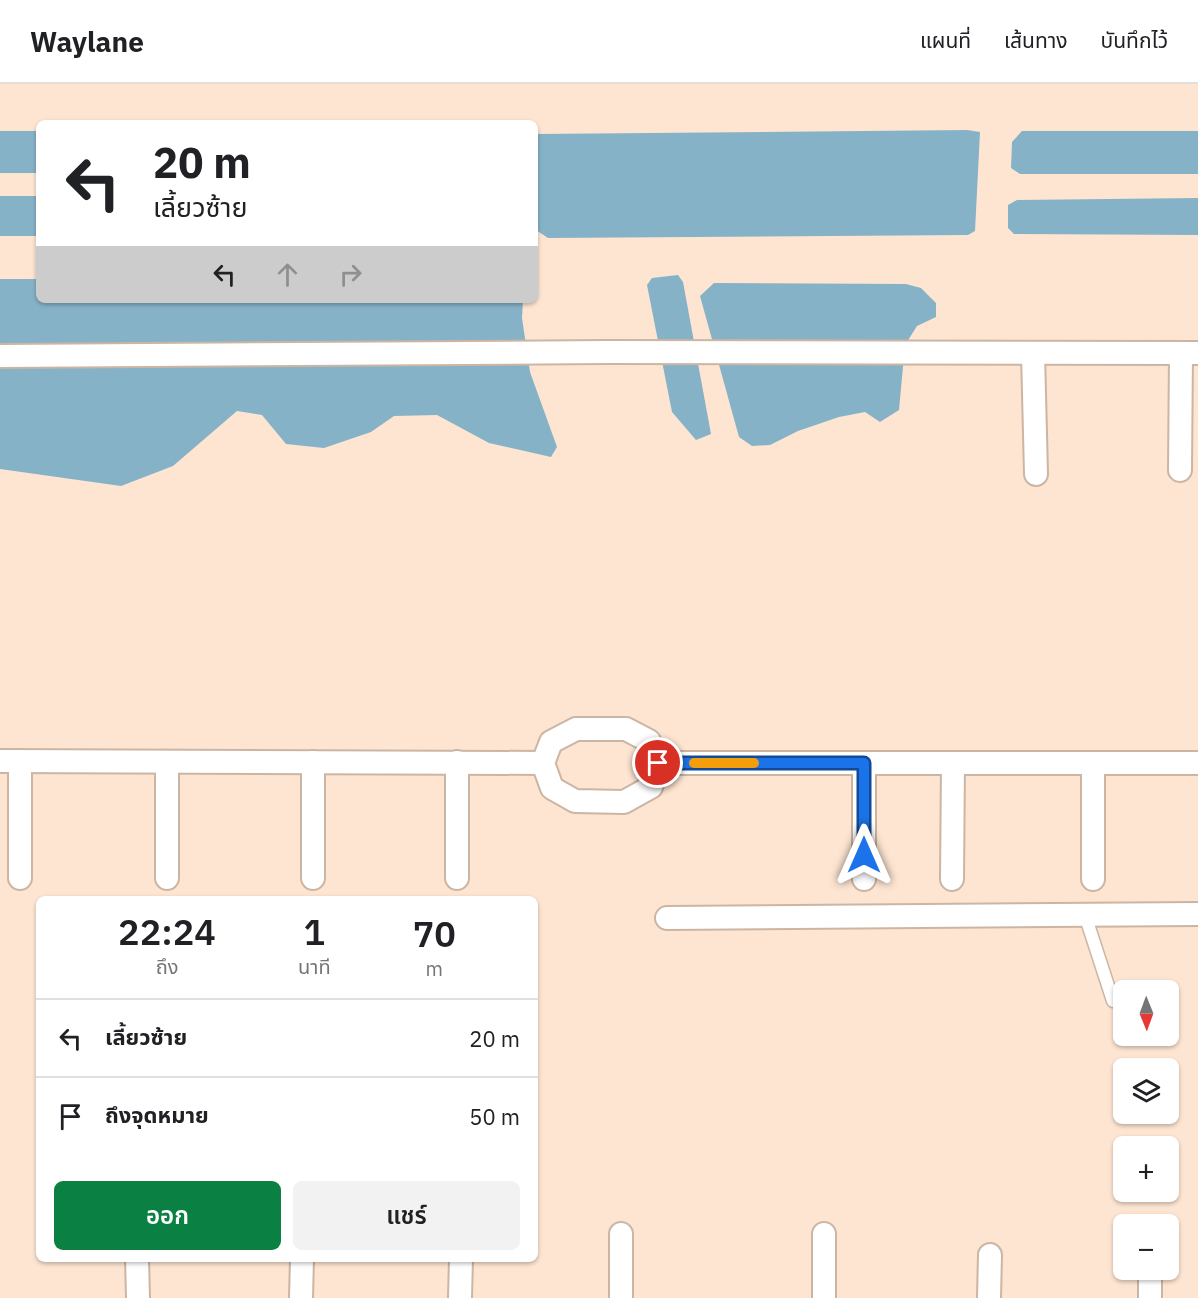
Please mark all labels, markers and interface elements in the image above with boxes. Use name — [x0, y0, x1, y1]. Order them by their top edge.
text: Waylane — [30, 23, 144, 60]
text: แผนที่ — [920, 26, 971, 54]
text: เส้นทาง — [1004, 26, 1068, 54]
text: บันทึกไว้ — [1101, 26, 1168, 54]
text: 20 m — [153, 135, 251, 190]
icon: left — [54, 144, 132, 222]
text: เลี้ยวซ้าย — [153, 189, 247, 224]
icon: left — [208, 258, 241, 291]
icon: ahead — [271, 258, 304, 291]
icon: right — [334, 258, 367, 291]
pin — [632, 737, 683, 788]
icon: arrive — [641, 746, 674, 779]
position arrow — [832, 823, 896, 887]
text: 22:24 — [118, 908, 216, 955]
text: 1 — [304, 908, 325, 955]
text: 70 — [413, 910, 456, 957]
text: ถึง — [156, 953, 178, 980]
text: นาที — [298, 953, 331, 980]
text: m — [426, 955, 443, 982]
north arrow — [1113, 980, 1179, 1046]
map controls — [1113, 980, 1179, 1280]
icon: left — [54, 1022, 87, 1055]
text: เลี้ยวซ้าย — [105, 1022, 187, 1051]
text: 20 m — [469, 1024, 520, 1053]
button: layers — [1113, 1058, 1179, 1124]
icon: arrive — [54, 1100, 87, 1133]
text: ถึงจุดหมาย — [105, 1100, 209, 1129]
text: 50 m — [469, 1102, 520, 1131]
button: + — [1113, 1136, 1179, 1202]
button: ออก — [54, 1181, 281, 1250]
button: แชร์ — [293, 1181, 520, 1250]
button: − — [1113, 1214, 1179, 1280]

